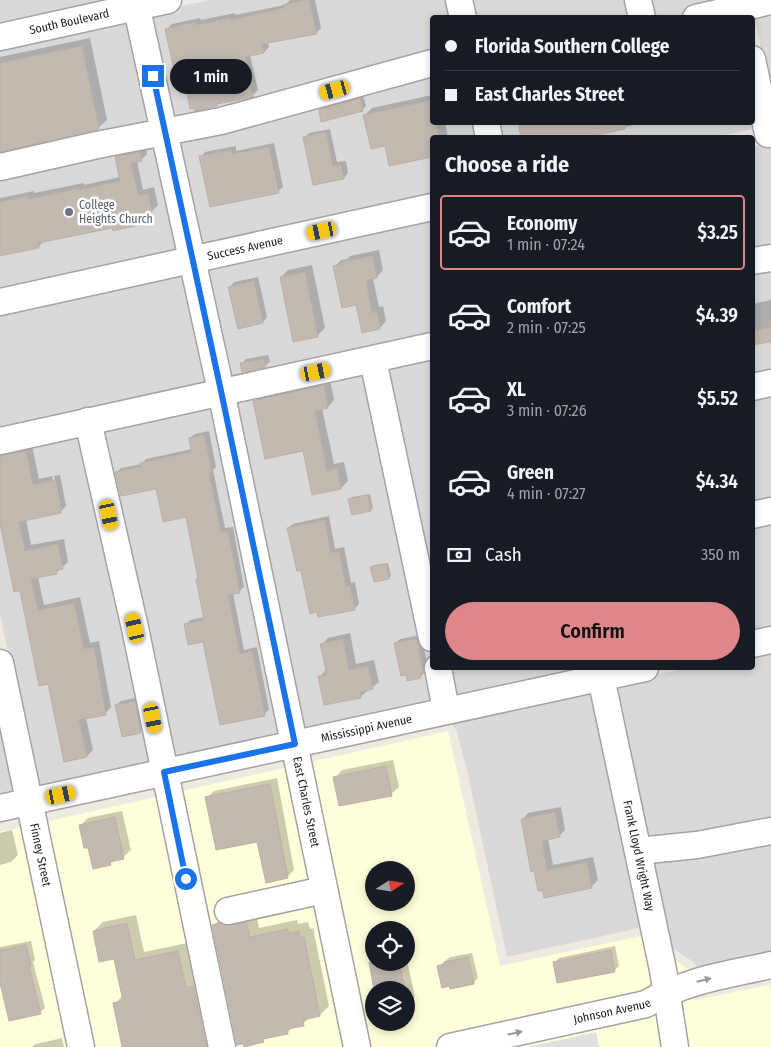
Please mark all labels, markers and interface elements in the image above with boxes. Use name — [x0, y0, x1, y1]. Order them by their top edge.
street label: South Boulevard — [28, 6, 110, 37]
text: Florida Southern College — [475, 35, 669, 58]
callout: 1 min — [170, 58, 253, 94]
route end — [142, 65, 164, 87]
text: 1 min — [194, 67, 228, 86]
car — [318, 79, 351, 101]
text: East Charles Street — [475, 83, 624, 106]
text: Choose a ride — [445, 151, 569, 178]
place label: College Heights Church — [79, 198, 153, 226]
marker: College Heights Church — [63, 206, 75, 218]
icon: car — [447, 210, 492, 255]
text: Economy — [507, 212, 577, 235]
car — [305, 221, 338, 241]
text: $3.25 — [698, 221, 738, 244]
street label: Success Avenue — [206, 233, 284, 263]
text: 1 min · 07:24 — [507, 235, 585, 254]
icon: car — [447, 293, 492, 338]
text: Comfort — [507, 295, 571, 318]
text: $4.39 — [696, 304, 738, 327]
text: 2 min · 07:25 — [507, 318, 586, 337]
car — [299, 362, 332, 382]
icon: car — [447, 376, 492, 421]
text: XL — [507, 378, 526, 401]
text: $5.52 — [697, 387, 738, 410]
text: 3 min · 07:26 — [507, 401, 587, 420]
icon: car — [447, 459, 492, 504]
text: Green — [507, 461, 554, 484]
text: $4.34 — [696, 470, 738, 493]
text: 4 min · 07:27 — [507, 484, 586, 503]
car — [98, 499, 119, 531]
icon: cash — [445, 541, 473, 569]
text: Cash — [485, 543, 522, 566]
text: 350 m — [701, 545, 740, 564]
button: Confirm — [445, 602, 740, 660]
car — [124, 612, 145, 644]
car — [142, 702, 163, 734]
street label: Mississippi Avenue — [320, 712, 413, 745]
street label: East Charles Street — [290, 755, 322, 849]
car — [44, 785, 77, 805]
street label: Frank Lloyd Wright Way — [620, 799, 658, 913]
street label: Finney Street — [27, 822, 54, 888]
north arrow — [365, 861, 415, 911]
map controls — [365, 861, 415, 1031]
route start — [175, 868, 197, 890]
button: locate — [365, 921, 415, 971]
one-way arrow — [696, 976, 711, 984]
button: layers — [365, 981, 415, 1031]
street label: Johnson Avenue — [572, 995, 654, 1027]
one-way arrow — [507, 1029, 522, 1037]

